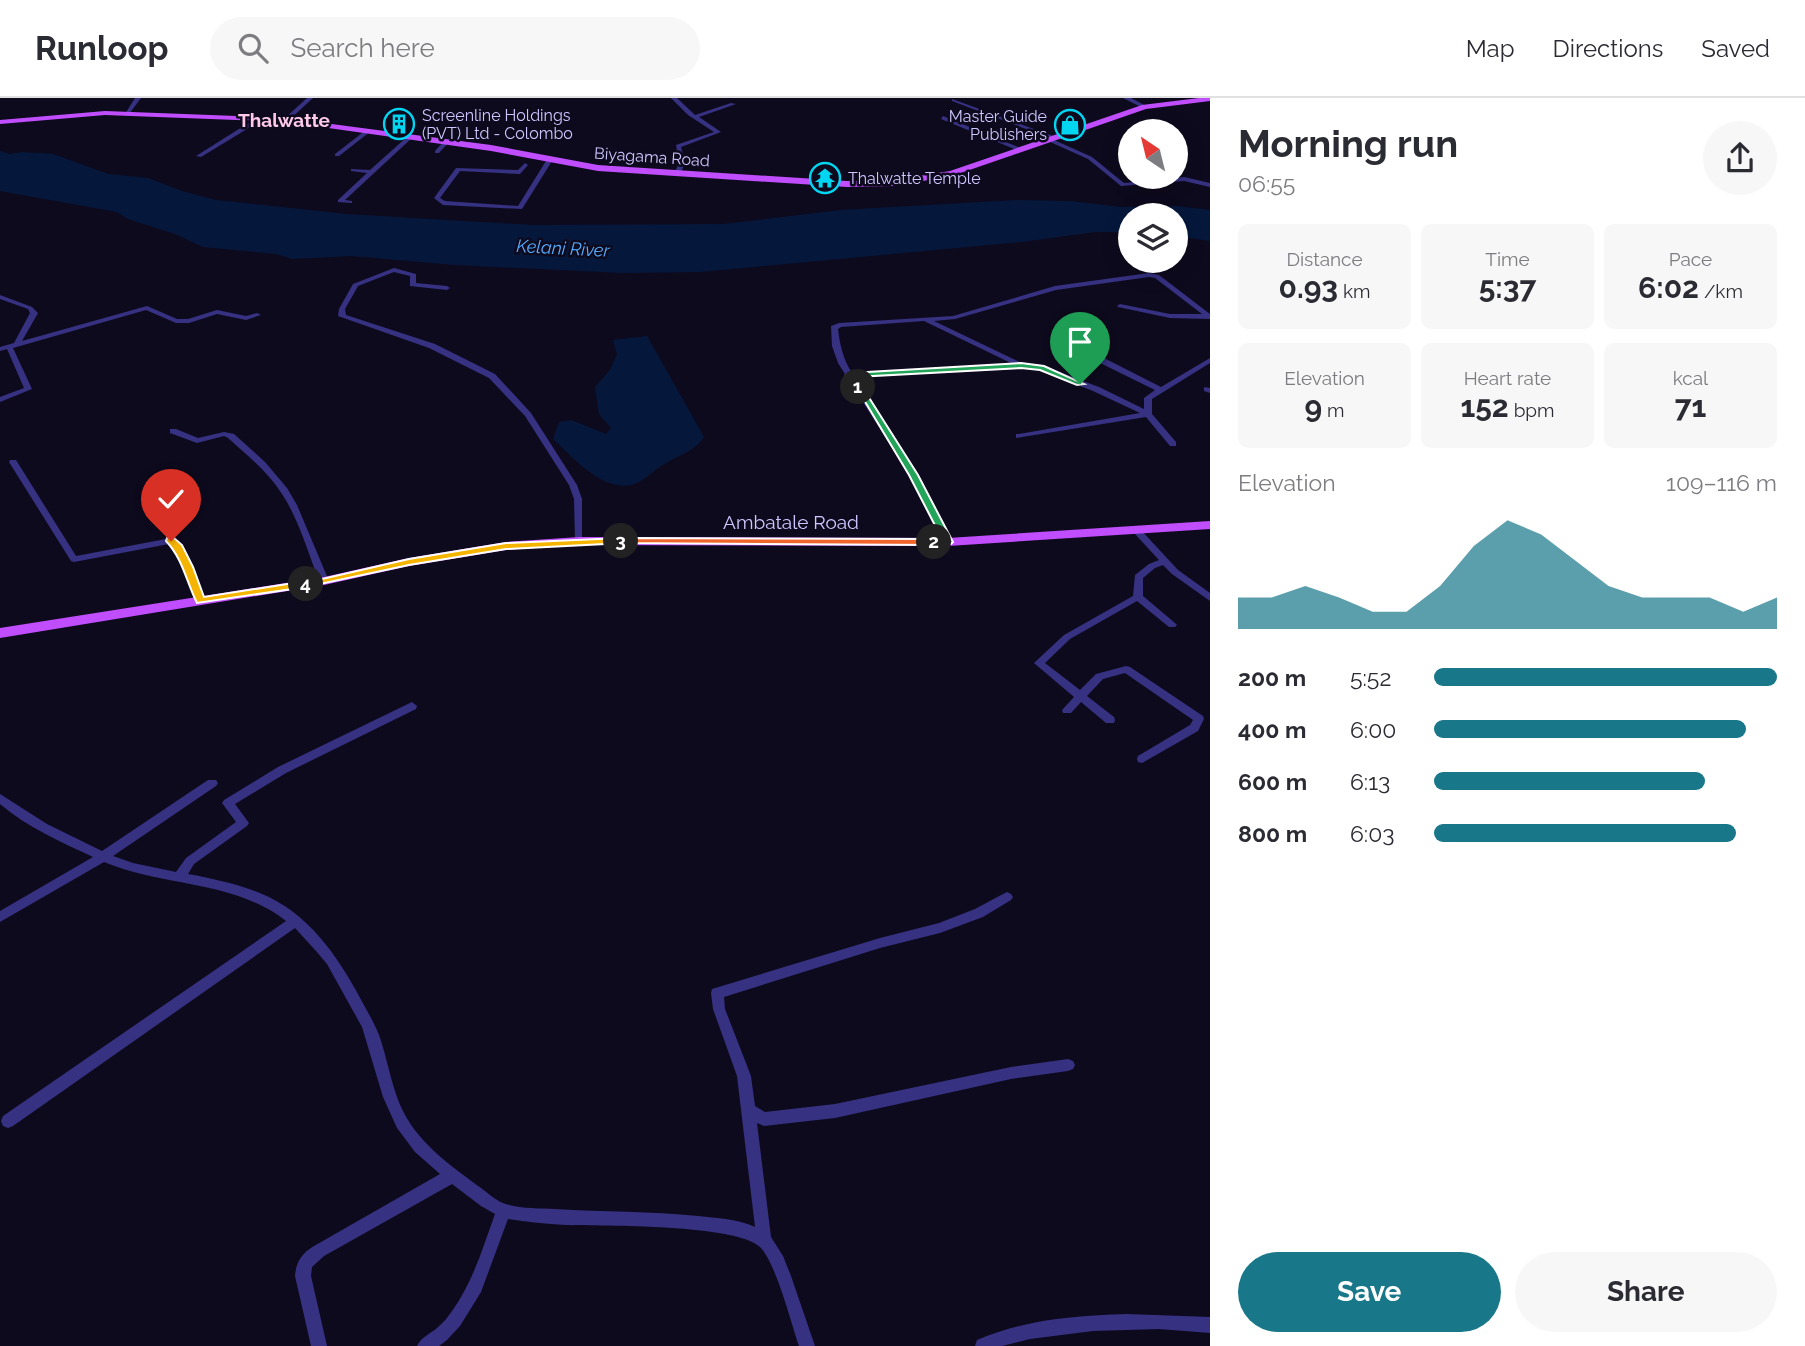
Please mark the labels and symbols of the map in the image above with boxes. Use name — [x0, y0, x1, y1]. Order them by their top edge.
place label: Screenline Holdings (PVT) Ltd - Colombo — [422, 106, 573, 143]
building icon: Screenline Holdings (PVT) Ltd - Colombo — [382, 107, 416, 141]
place label: Master Guide Publishers — [949, 107, 1047, 144]
shop icon: Master Guide Publishers — [1053, 108, 1087, 142]
district label: Thalwatte — [238, 109, 330, 131]
north arrow — [1118, 119, 1188, 189]
street label: Biyagama Road — [594, 143, 710, 171]
temple icon: Thalwatte Temple — [808, 161, 842, 195]
place label: Thalwatte Temple — [848, 169, 981, 188]
water label: Kelani River — [516, 235, 611, 261]
pin — [1050, 312, 1110, 384]
pin: 1 — [840, 370, 876, 404]
pin — [141, 469, 201, 541]
street label: Ambatale Road — [723, 511, 859, 533]
pin: 3 — [604, 524, 638, 558]
pin: 2 — [916, 524, 951, 560]
pin: 4 — [288, 566, 324, 602]

